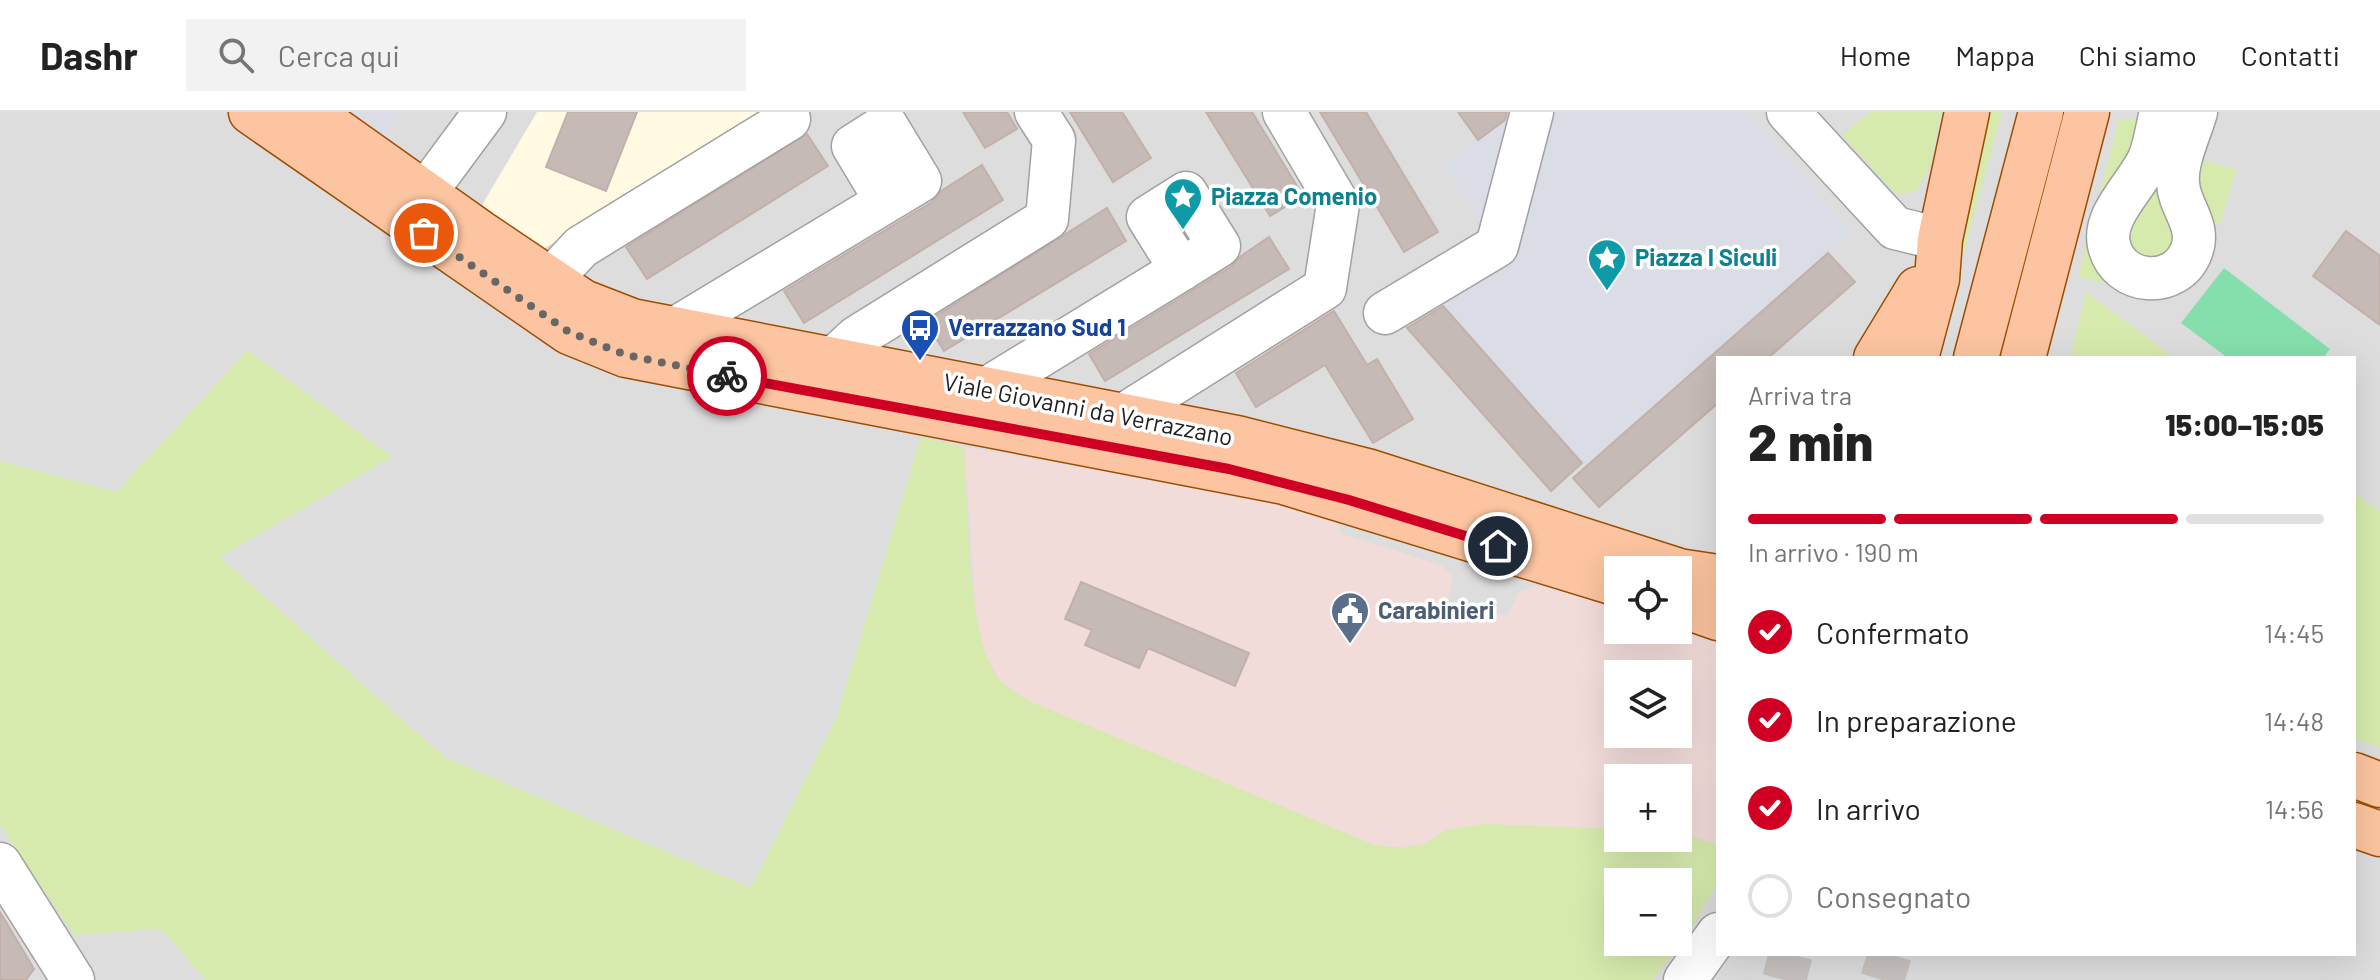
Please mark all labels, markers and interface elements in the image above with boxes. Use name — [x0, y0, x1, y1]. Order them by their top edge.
search box — [186, 19, 746, 91]
text: Dashr — [40, 32, 138, 78]
icon: search — [214, 33, 258, 77]
text: Cerca qui — [278, 37, 400, 73]
text: Home — [1840, 38, 1911, 72]
text: Mappa — [1955, 38, 2035, 72]
text: Chi siamo — [2079, 38, 2197, 72]
text: Contatti — [2241, 38, 2340, 72]
place icon: Piazza Comenio — [1162, 176, 1204, 231]
place label: Piazza Comenio — [1211, 181, 1377, 210]
pin — [390, 199, 458, 267]
icon: bag — [402, 211, 446, 255]
place icon: Piazza I Siculi — [1586, 237, 1628, 292]
place label: Piazza I Siculi — [1635, 242, 1777, 271]
bus stop icon: Verrazzano Sud 1 — [899, 307, 941, 362]
place label: Verrazzano Sud 1 — [948, 312, 1126, 341]
courier — [687, 336, 767, 416]
icon: bike — [705, 354, 749, 398]
street label: Viale Giovanni da Verrazzano — [941, 366, 1236, 451]
text: Arriva tra — [1748, 379, 1852, 410]
text: 15:00–15:05 — [2165, 406, 2324, 442]
text: 2 min — [1748, 409, 1873, 471]
pin — [1464, 512, 1532, 580]
icon: home — [1476, 524, 1520, 568]
text: In arrivo · 190 m — [1748, 536, 1919, 567]
map controls — [1604, 556, 1692, 956]
button: locate — [1604, 556, 1692, 644]
public building icon: Carabinieri — [1329, 590, 1371, 645]
place label: Carabinieri — [1378, 595, 1494, 624]
icon: check — [1748, 610, 1792, 654]
text: Confermato — [1816, 614, 1970, 650]
text: 14:45 — [2264, 617, 2324, 648]
button: layers — [1604, 660, 1692, 748]
icon: check — [1748, 698, 1792, 742]
text: In preparazione — [1816, 702, 2017, 738]
text: 14:48 — [2264, 705, 2324, 736]
button: + — [1604, 764, 1692, 852]
icon: check — [1748, 786, 1792, 830]
text: In arrivo — [1816, 790, 1921, 826]
text: 14:56 — [2265, 793, 2324, 824]
button: − — [1604, 868, 1692, 956]
text: Consegnato — [1816, 878, 1971, 914]

